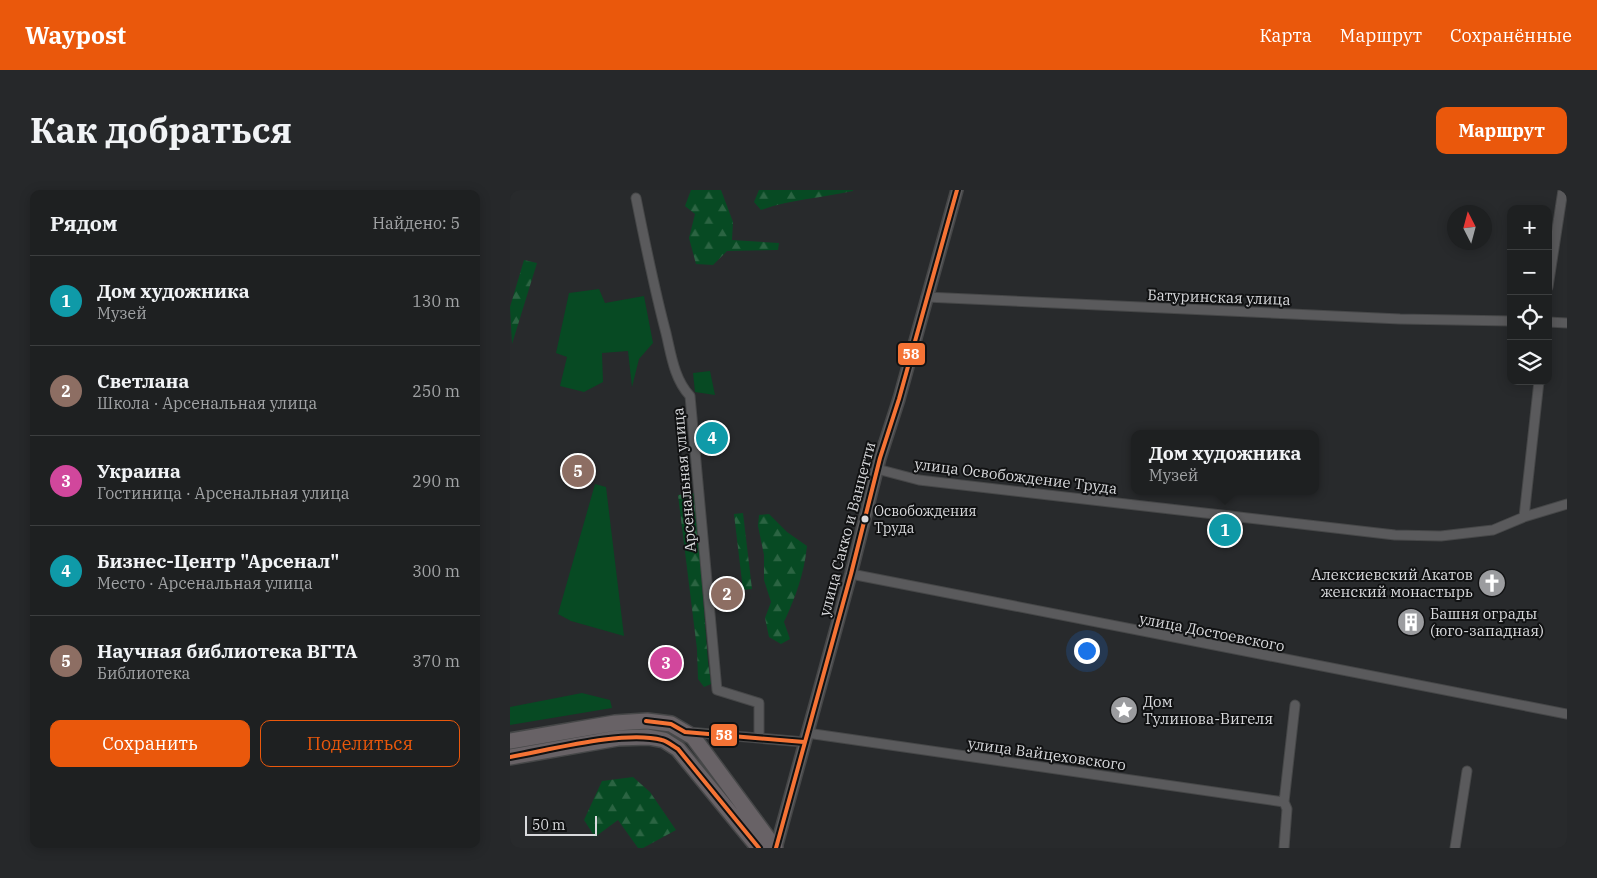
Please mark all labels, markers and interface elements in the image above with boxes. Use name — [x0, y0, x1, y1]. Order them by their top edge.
text: Waypost — [25, 19, 126, 51]
text: Карта — [1259, 24, 1312, 47]
text: Маршрут — [1340, 24, 1422, 47]
text: Сохранённые — [1450, 24, 1572, 47]
text: Как добраться — [30, 107, 292, 153]
button: Маршрут — [1436, 107, 1567, 154]
north arrow — [1447, 205, 1492, 250]
map controls — [1507, 205, 1552, 385]
button: + — [1507, 205, 1552, 250]
text: Рядом — [50, 209, 118, 237]
text: Найдено: 5 — [372, 213, 460, 233]
button: − — [1507, 250, 1552, 295]
text: Дом художника — [97, 279, 250, 303]
street label: Батуринская улица — [1147, 285, 1291, 309]
text: 1 — [61, 291, 71, 311]
text: 130 m — [412, 291, 460, 311]
button: locate — [1507, 295, 1552, 340]
text: Музей — [97, 303, 147, 323]
button: layers — [1507, 340, 1552, 385]
line badge: 58 — [897, 342, 926, 366]
text: 58 — [903, 345, 919, 363]
text: Светлана — [97, 369, 189, 393]
text: 2 — [61, 381, 71, 401]
text: 250 m — [412, 381, 460, 401]
text: Школа · Арсенальная улица — [97, 393, 317, 413]
street label: Арсенальная улица — [668, 407, 700, 553]
pin: 4 — [696, 419, 728, 457]
popup — [1131, 430, 1319, 495]
street label: улица Сакко и Ванцетти — [815, 439, 879, 618]
text: Дом художника — [1149, 441, 1301, 465]
pin: 5 — [562, 452, 594, 490]
street label: улица Освобождение Труда — [914, 454, 1118, 498]
text: Украина — [97, 459, 181, 483]
text: Музей — [1149, 465, 1198, 485]
text: 3 — [61, 471, 71, 491]
text: 290 m — [412, 471, 460, 491]
text: Гостиница · Арсенальная улица — [97, 483, 349, 503]
place label: Освобождения Труда — [874, 502, 977, 537]
pin: 1 — [1209, 511, 1241, 549]
marker: Освобождения Труда — [860, 514, 870, 524]
text: Бизнес-Центр "Арсенал" — [97, 549, 339, 573]
text: 4 — [61, 561, 71, 581]
text: 300 m — [412, 561, 460, 581]
place label: Алексиевский Акатов женский монастырь — [1311, 565, 1473, 601]
church icon: Алексиевский Акатов женский монастырь — [1477, 568, 1507, 598]
text: Место · Арсенальная улица — [97, 573, 313, 593]
pin: 2 — [711, 575, 743, 613]
place label: Башня ограды (юго-западная) — [1430, 604, 1544, 640]
building icon: Башня ограды (юго-западная) — [1396, 607, 1426, 637]
street label: улица Достоевского — [1138, 609, 1286, 655]
your location — [1074, 638, 1100, 664]
text: Научная библиотека ВГТА — [97, 639, 358, 663]
pin: 3 — [650, 644, 682, 682]
text: 5 — [61, 651, 71, 671]
text: 370 m — [412, 651, 460, 671]
text: Библиотека — [97, 663, 190, 683]
place label: Дом Тулинова-Вигеля — [1143, 692, 1273, 728]
place icon: Дом Тулинова-Вигеля — [1109, 695, 1139, 725]
button: Сохранить — [50, 720, 250, 767]
button: Поделиться — [260, 720, 460, 767]
line badge: 58 — [710, 723, 738, 747]
text: 58 — [716, 726, 732, 744]
street label: улица Вайцеховского — [967, 734, 1127, 774]
scale bar — [525, 813, 598, 836]
text: 50 m — [532, 816, 565, 834]

